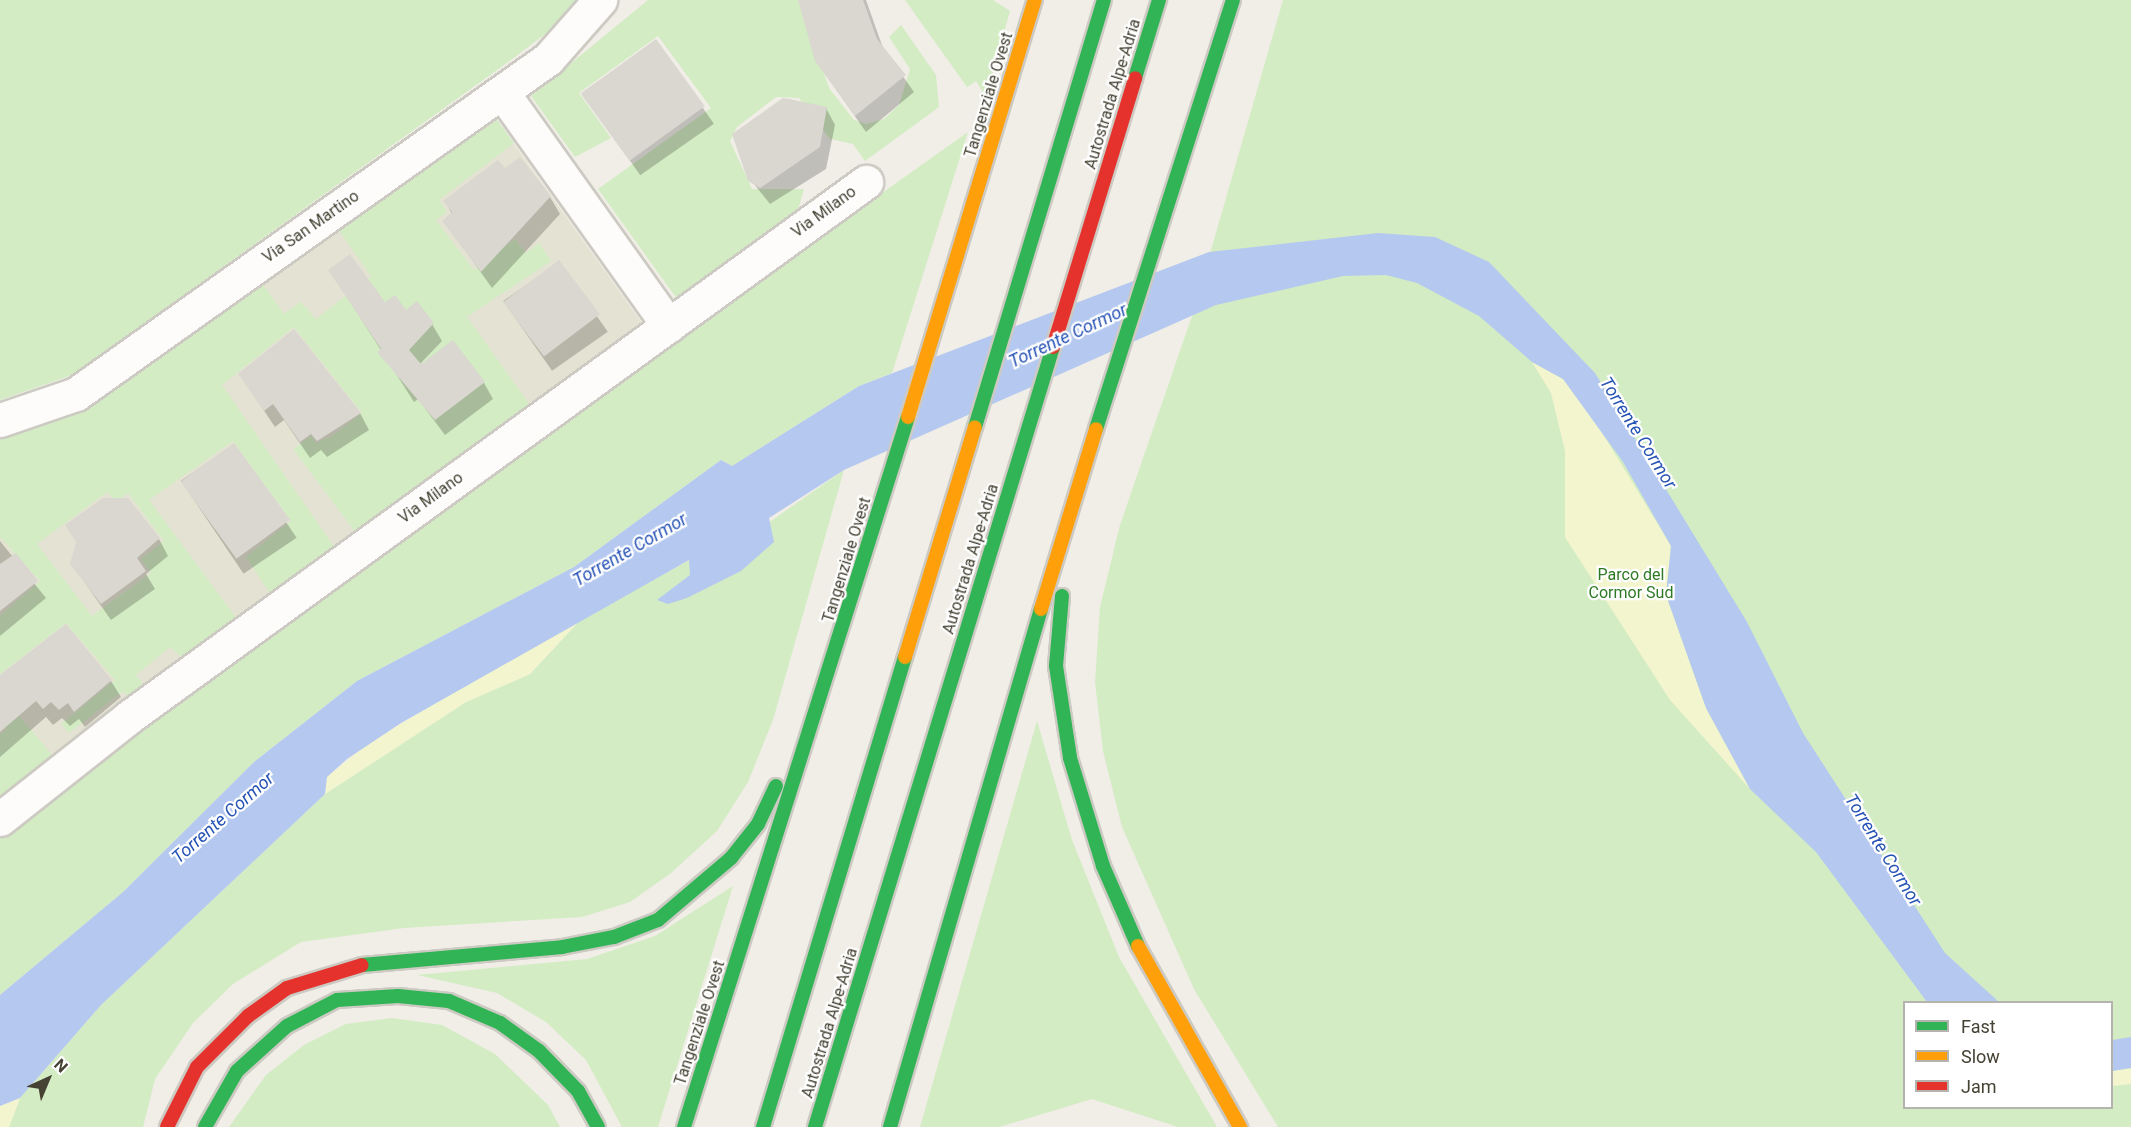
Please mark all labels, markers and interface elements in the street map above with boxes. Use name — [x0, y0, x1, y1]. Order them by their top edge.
street label: Autostrada Alpe-Adria — [1081, 17, 1145, 171]
street label: Tangenziale Ovest — [961, 30, 1017, 160]
street label: Via Milano — [788, 182, 860, 242]
street label: Via San Martino — [259, 187, 363, 267]
water label: Torrente Cormor — [1005, 299, 1131, 373]
water label: Torrente Cormor — [1595, 373, 1681, 493]
street label: Via Milano — [395, 468, 467, 528]
street label: Autostrada Alpe-Adria — [939, 482, 1003, 636]
street label: Tangenziale Ovest — [819, 495, 875, 625]
water label: Torrente Cormor — [569, 509, 691, 591]
park label: Parco del Cormor Sud — [1589, 565, 1673, 603]
water label: Torrente Cormor — [168, 768, 278, 868]
water label: Torrente Cormor — [1840, 790, 1926, 910]
street label: Autostrada Alpe-Adria — [798, 946, 862, 1100]
street label: Tangenziale Ovest — [671, 958, 729, 1088]
legend — [1903, 1001, 2113, 1109]
text: Fast — [1961, 1016, 1996, 1037]
text: Slow — [1961, 1046, 2000, 1067]
north arrow — [18, 1049, 78, 1109]
text: N — [50, 1055, 72, 1076]
text: Jam — [1961, 1076, 1997, 1097]

